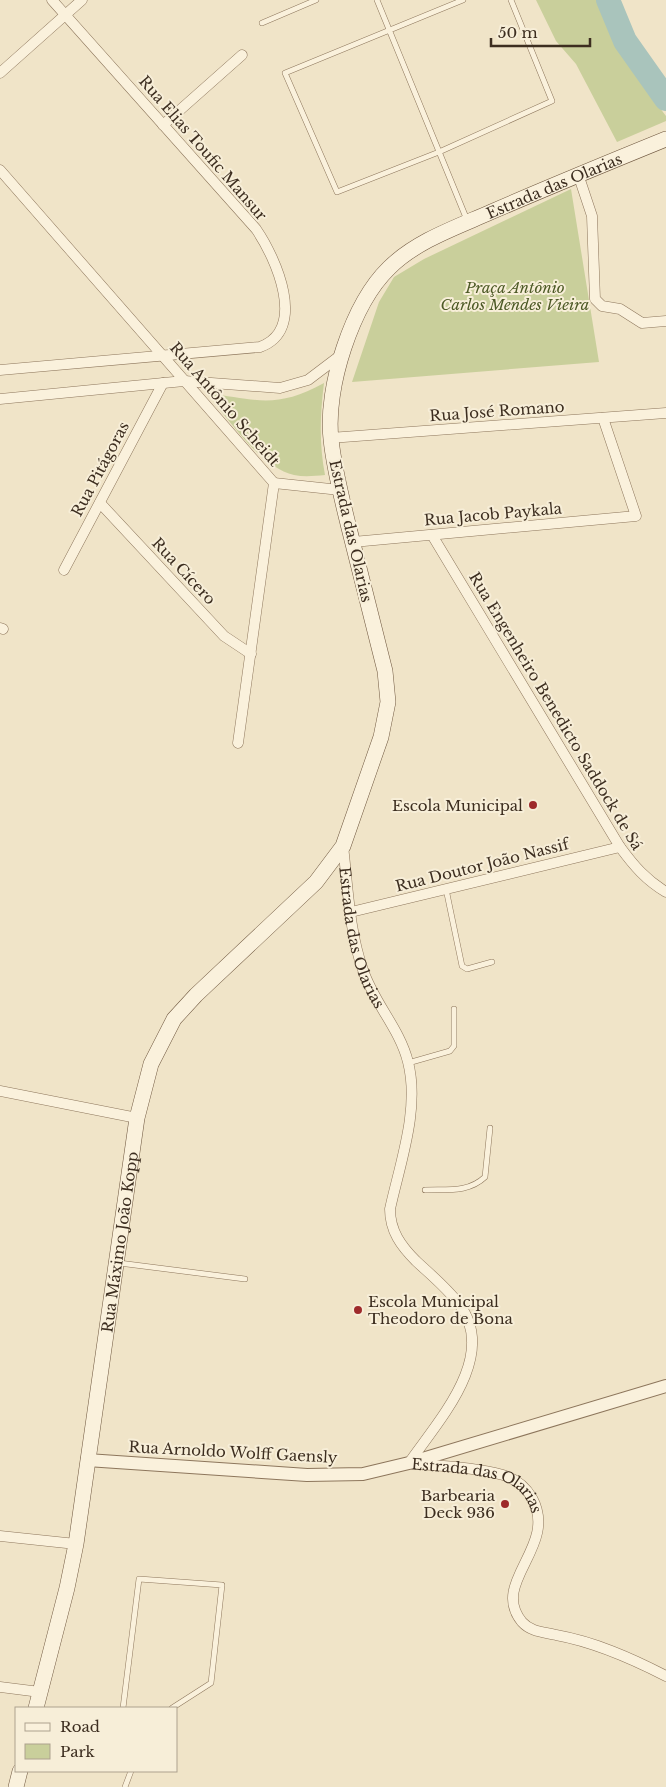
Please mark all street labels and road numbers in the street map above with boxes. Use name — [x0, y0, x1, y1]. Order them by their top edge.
street label: Rua Elias Toufic Mansur — [135, 72, 272, 225]
street label: Estrada das Olarias — [483, 149, 625, 223]
street label: Rua Antônio Scheidt — [166, 338, 284, 470]
street label: Rua José Romano — [429, 397, 565, 425]
street label: Rua Pitágoras — [67, 418, 133, 520]
street label: Estrada das Olarias — [325, 458, 377, 604]
street label: Rua Jacob Paykala — [423, 498, 563, 529]
street label: Rua Cícero — [148, 533, 220, 609]
street label: Rua Engenheiro Benedicto Saddock de Sá — [465, 569, 647, 854]
street label: Rua Doutor João Nassif — [393, 834, 572, 896]
street label: Estrada das Olarias — [336, 866, 389, 1012]
street label: Rua Máximo João Kopp — [97, 1150, 142, 1334]
street label: Rua Arnoldo Wolff Gaensly — [128, 1437, 338, 1467]
street label: Estrada das Olarias — [411, 1454, 547, 1515]

